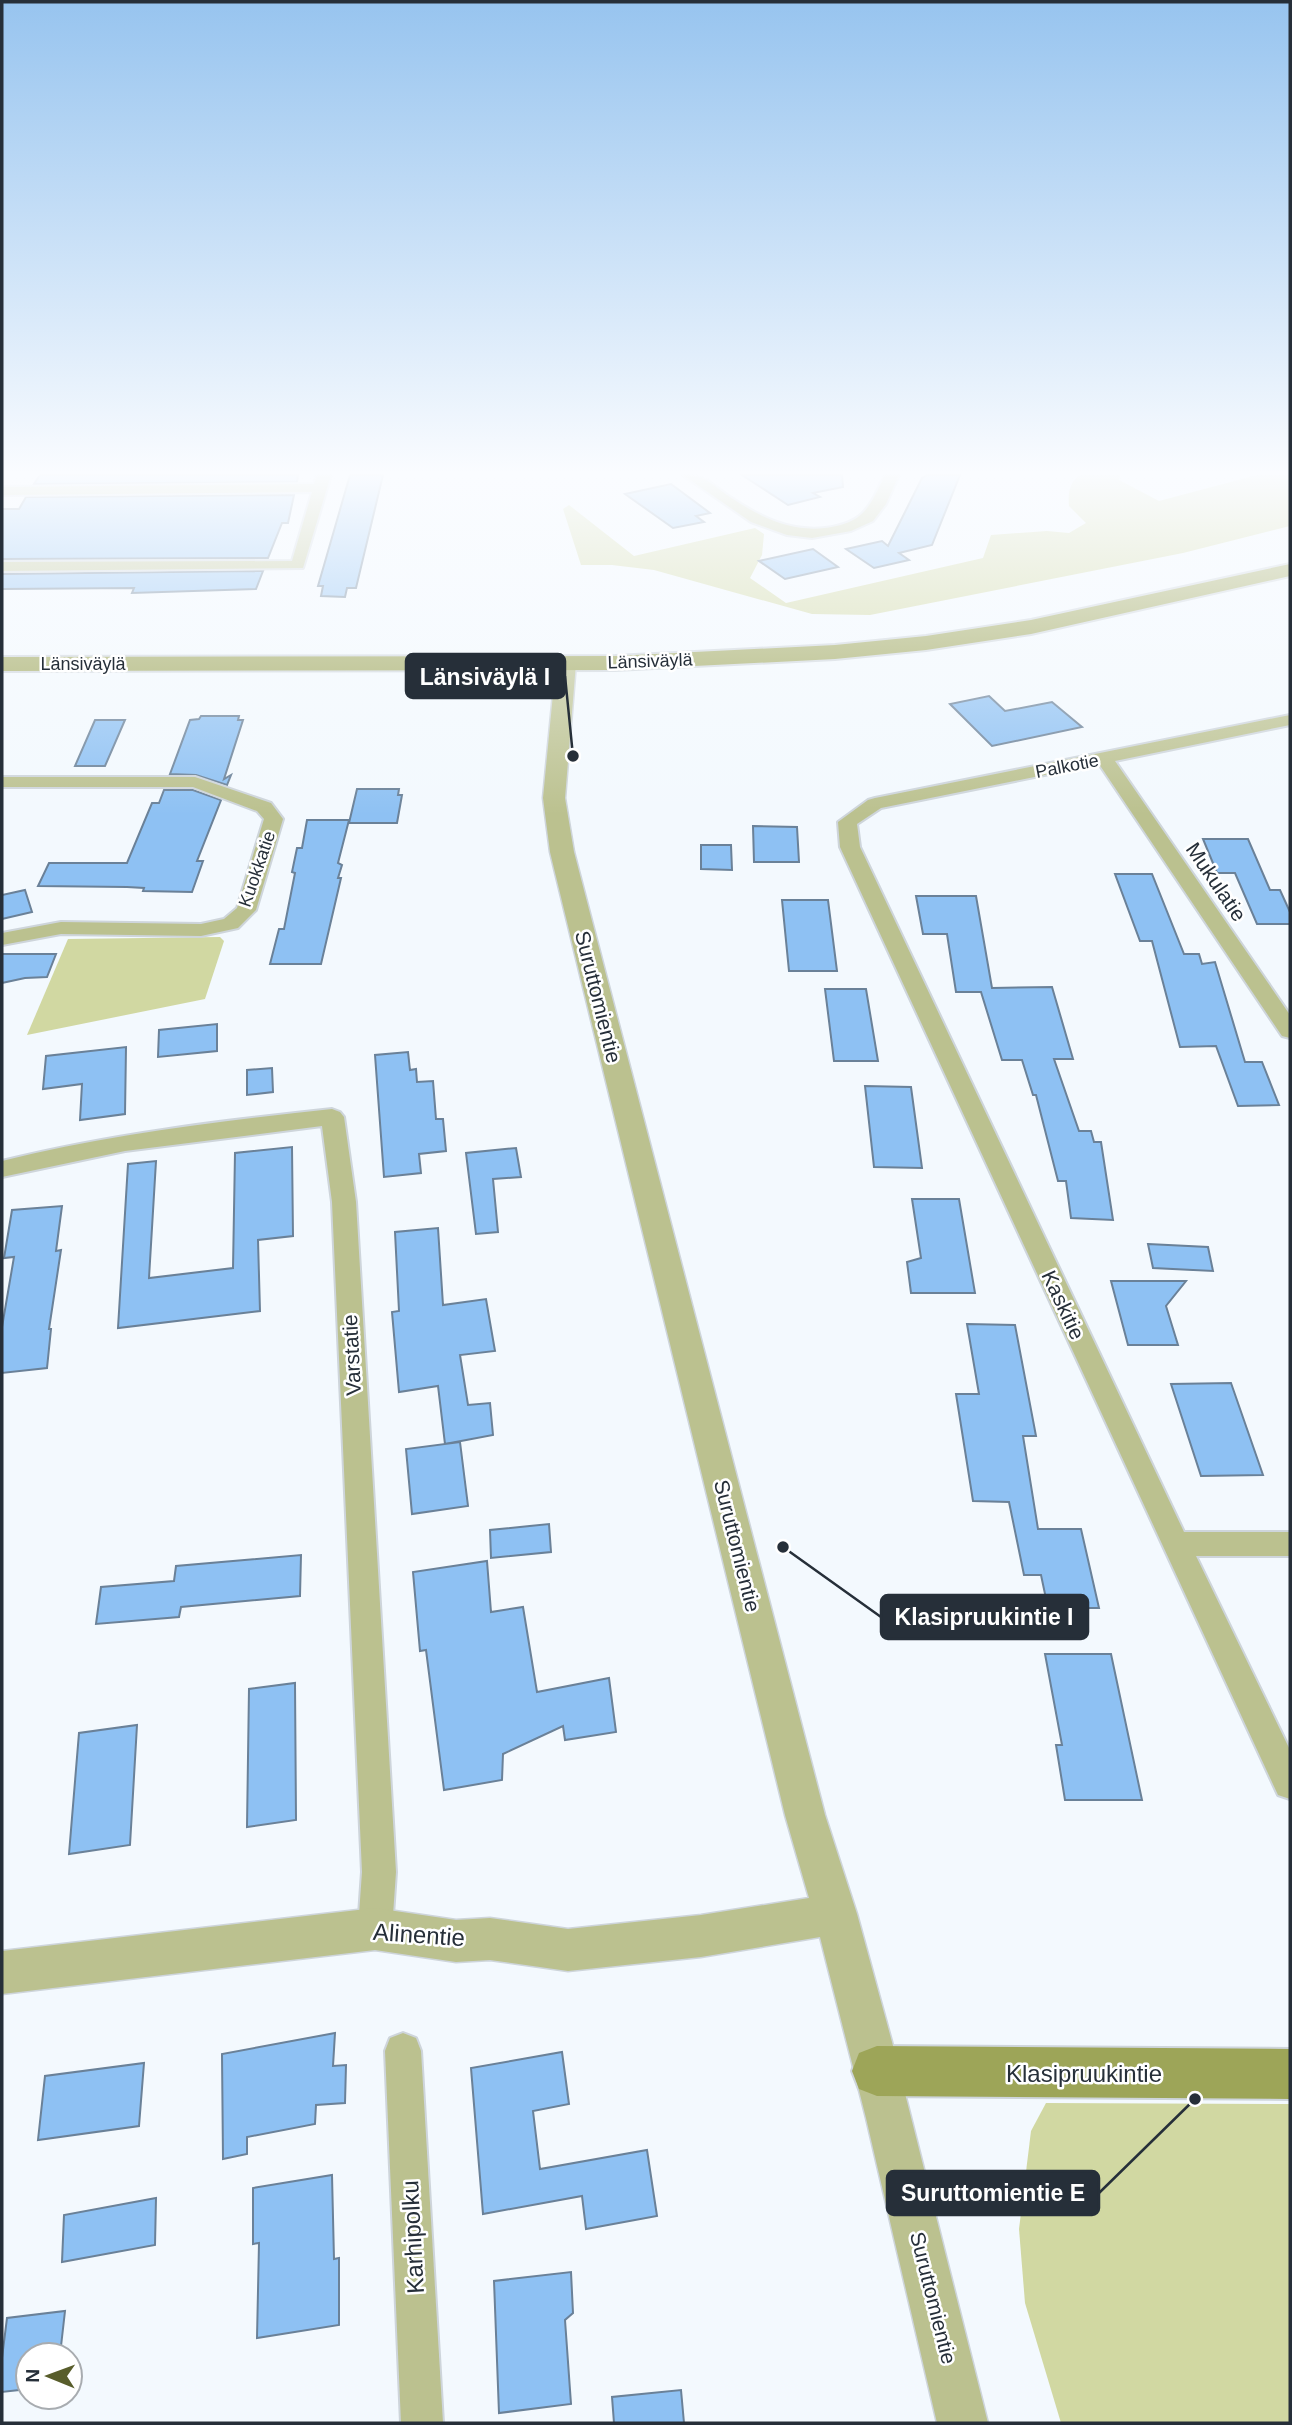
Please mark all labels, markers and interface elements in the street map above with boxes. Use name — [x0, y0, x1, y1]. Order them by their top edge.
street label: Länsiväylä — [607, 649, 694, 672]
street label: Länsiväylä — [40, 654, 127, 674]
callout: Länsiväylä I — [406, 654, 565, 698]
text: Länsiväylä I — [420, 664, 550, 690]
street label: Palkotie — [1034, 750, 1100, 782]
street label: Kuokkatie — [235, 828, 279, 910]
street label: Mukulatie — [1182, 838, 1251, 925]
street label: Suruttomientie — [571, 928, 626, 1065]
street label: Kaskitie — [1037, 1267, 1089, 1343]
street label: Varstatie — [338, 1314, 365, 1396]
street label: Suruttomientie — [710, 1477, 765, 1614]
callout: Klasipruukintie I — [881, 1595, 1088, 1639]
text: Klasipruukintie I — [895, 1604, 1073, 1630]
street label: Alinentie — [372, 1918, 466, 1951]
street label: Klasipruukintie — [1006, 2060, 1162, 2087]
callout: Suruttomientie E — [887, 2171, 1099, 2215]
street label: Karhipolku — [396, 2180, 429, 2294]
text: Suruttomientie E — [901, 2180, 1085, 2206]
street label: Suruttomientie — [906, 2229, 961, 2366]
north arrow — [14, 2341, 84, 2411]
text: N — [22, 2369, 43, 2383]

